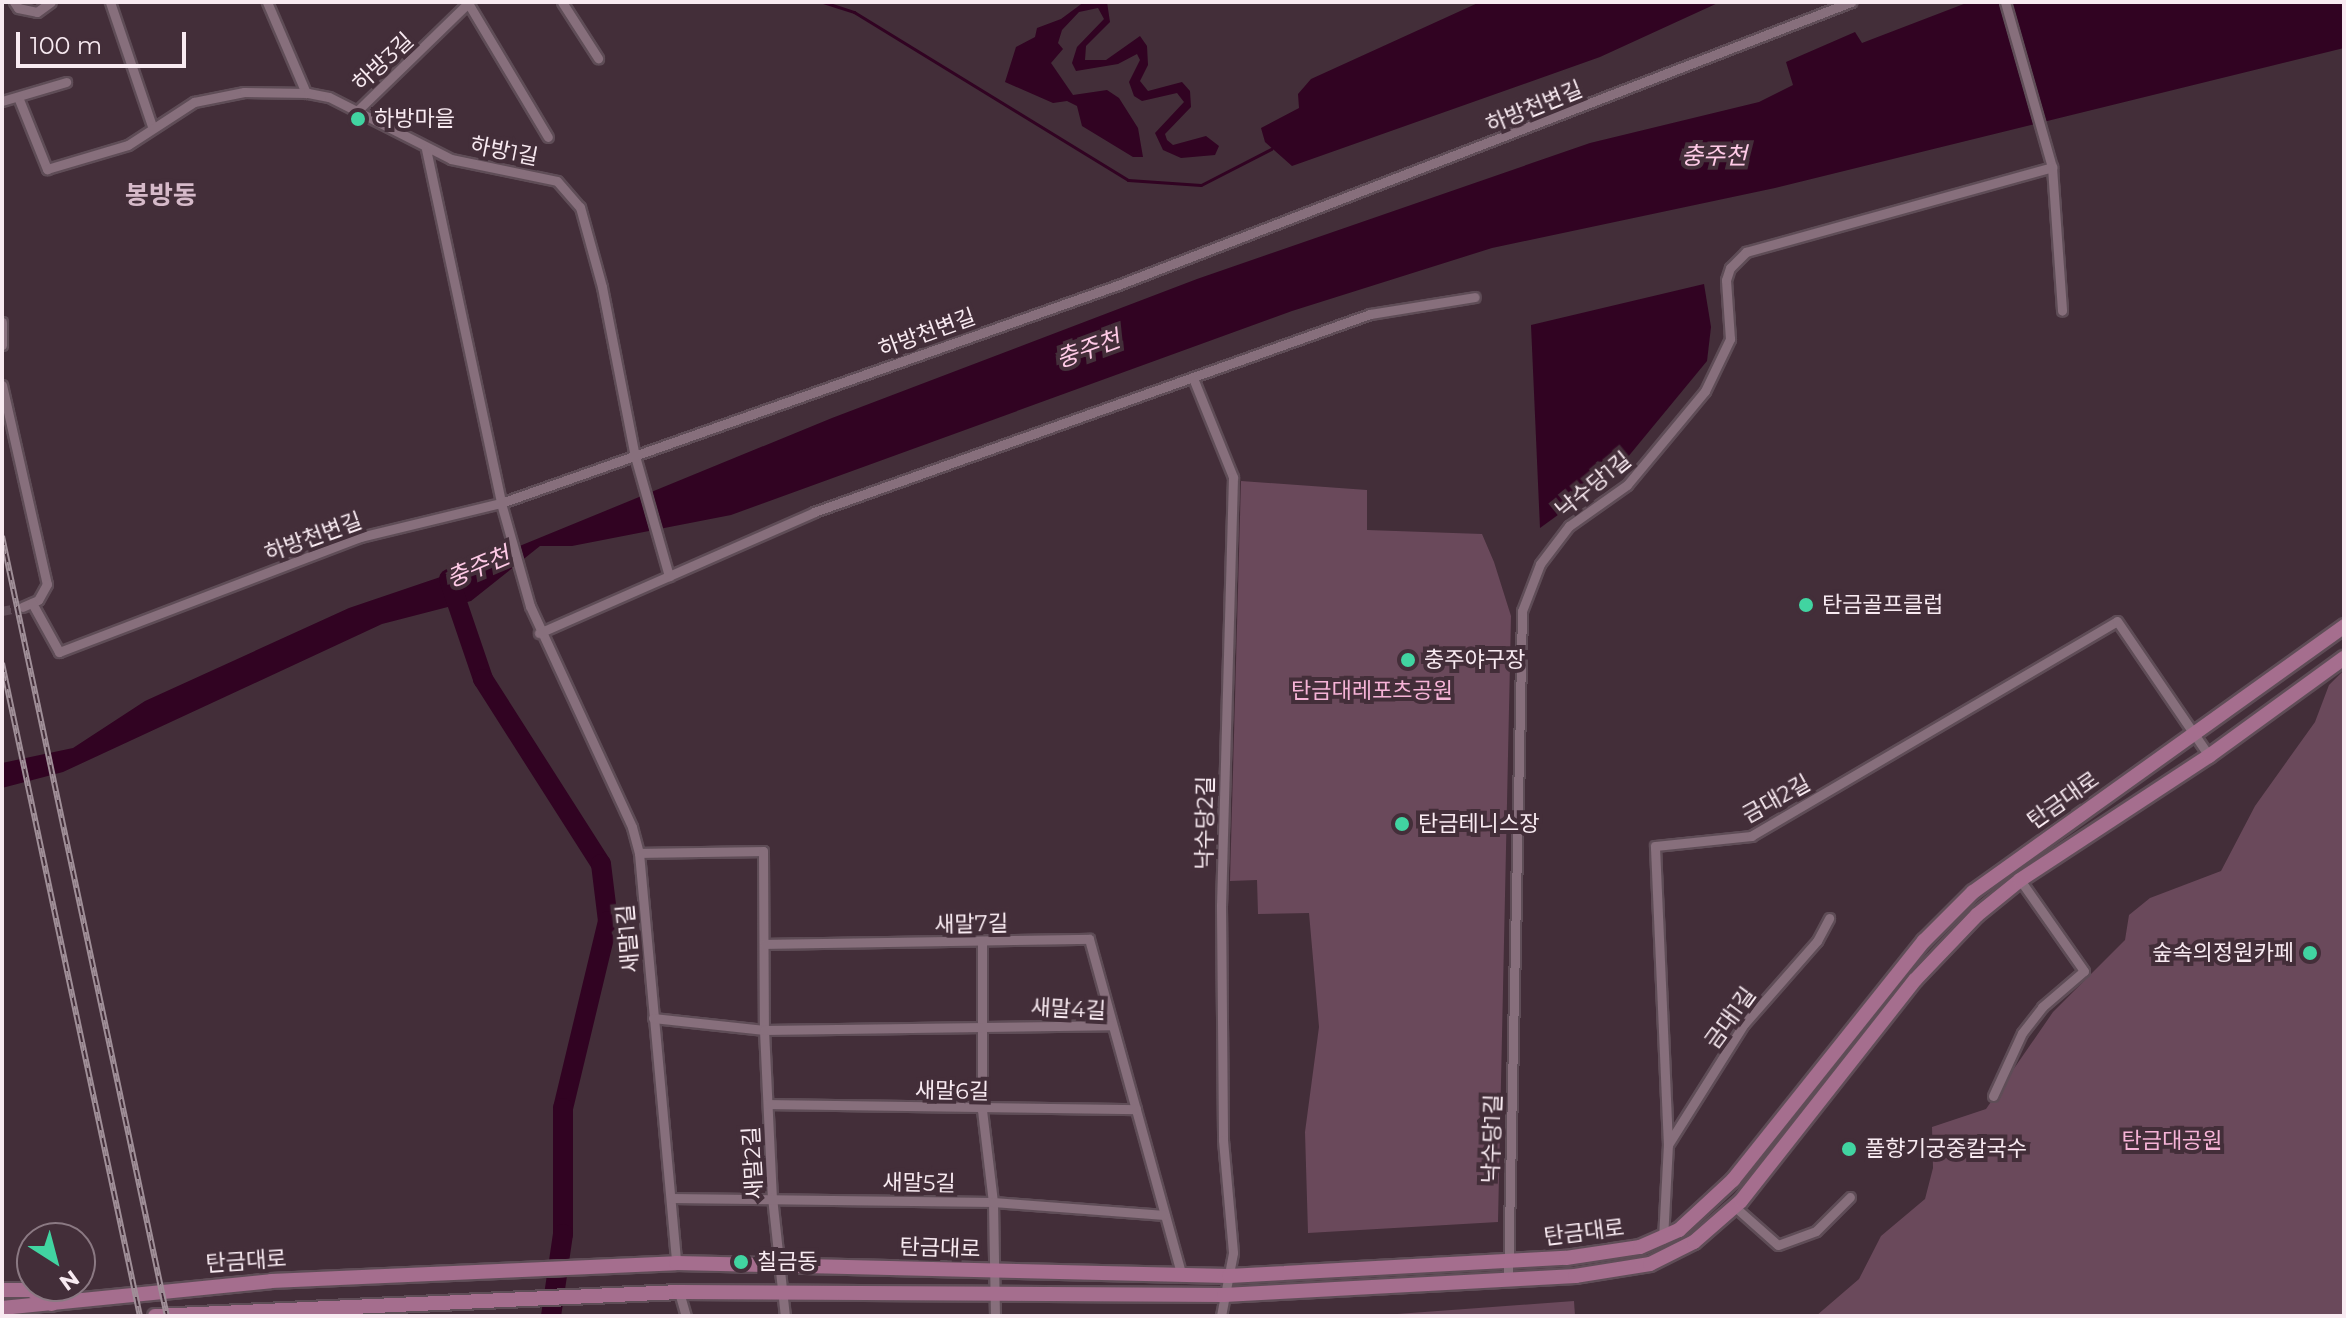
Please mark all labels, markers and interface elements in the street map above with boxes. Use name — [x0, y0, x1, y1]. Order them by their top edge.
scale bar — [20, 16, 190, 66]
street label: 하방3길 — [347, 27, 419, 97]
text: 100 m — [30, 31, 102, 60]
street label: 하방천변길 — [1482, 76, 1586, 138]
place label: 하방마을 — [374, 106, 455, 132]
marker: 하방마을 — [349, 110, 367, 128]
street label: 하방1길 — [468, 131, 540, 171]
water label: 충주천 — [1681, 142, 1747, 170]
district label: 봉방동 — [125, 180, 197, 212]
street label: 하방천변길 — [875, 303, 979, 363]
water label: 충주천 — [1052, 324, 1124, 374]
street label: 낙수당1길 — [1550, 447, 1636, 523]
street label: 하방천변길 — [261, 507, 365, 567]
water label: 충주천 — [442, 541, 514, 593]
place label: 탄금골프클럽 — [1822, 592, 1943, 618]
marker: 탄금골프클럽 — [1797, 596, 1815, 614]
place label: 충주야구장 — [1424, 647, 1525, 673]
marker: 충주야구장 — [1399, 651, 1417, 669]
park label: 탄금대레포츠공원 — [1291, 678, 1453, 704]
street label: 탄금대로 — [2022, 766, 2104, 834]
street label: 금대2길 — [1738, 770, 1814, 828]
street label: 낙수당2길 — [1191, 776, 1219, 870]
place label: 탄금테니스장 — [1418, 811, 1539, 837]
marker: 탄금테니스장 — [1393, 815, 1411, 833]
street label: 새말1길 — [612, 904, 644, 974]
street label: 새말7길 — [934, 910, 1008, 938]
place label: 숲속의정원카페 — [2152, 940, 2294, 966]
marker: 숲속의정원카페 — [2301, 944, 2319, 962]
street label: 금대1길 — [1699, 982, 1761, 1054]
street label: 새말4길 — [1030, 994, 1106, 1024]
street label: 새말6길 — [915, 1077, 989, 1105]
street label: 낙수당1길 — [1477, 1094, 1507, 1184]
street label: 새말2길 — [738, 1126, 768, 1200]
park label: 탄금대공원 — [2121, 1128, 2223, 1154]
place label: 풀향기궁중칼국수 — [1865, 1136, 2027, 1162]
marker: 풀향기궁중칼국수 — [1840, 1140, 1858, 1158]
street label: 새말5길 — [882, 1169, 956, 1197]
street label: 탄금대로 — [1542, 1214, 1626, 1250]
north arrow — [16, 1222, 96, 1302]
street label: 탄금대로 — [899, 1233, 981, 1263]
street label: 탄금대로 — [205, 1245, 287, 1277]
place label: 칠금동 — [757, 1249, 818, 1275]
marker: 칠금동 — [732, 1253, 750, 1271]
text: N — [54, 1264, 84, 1296]

